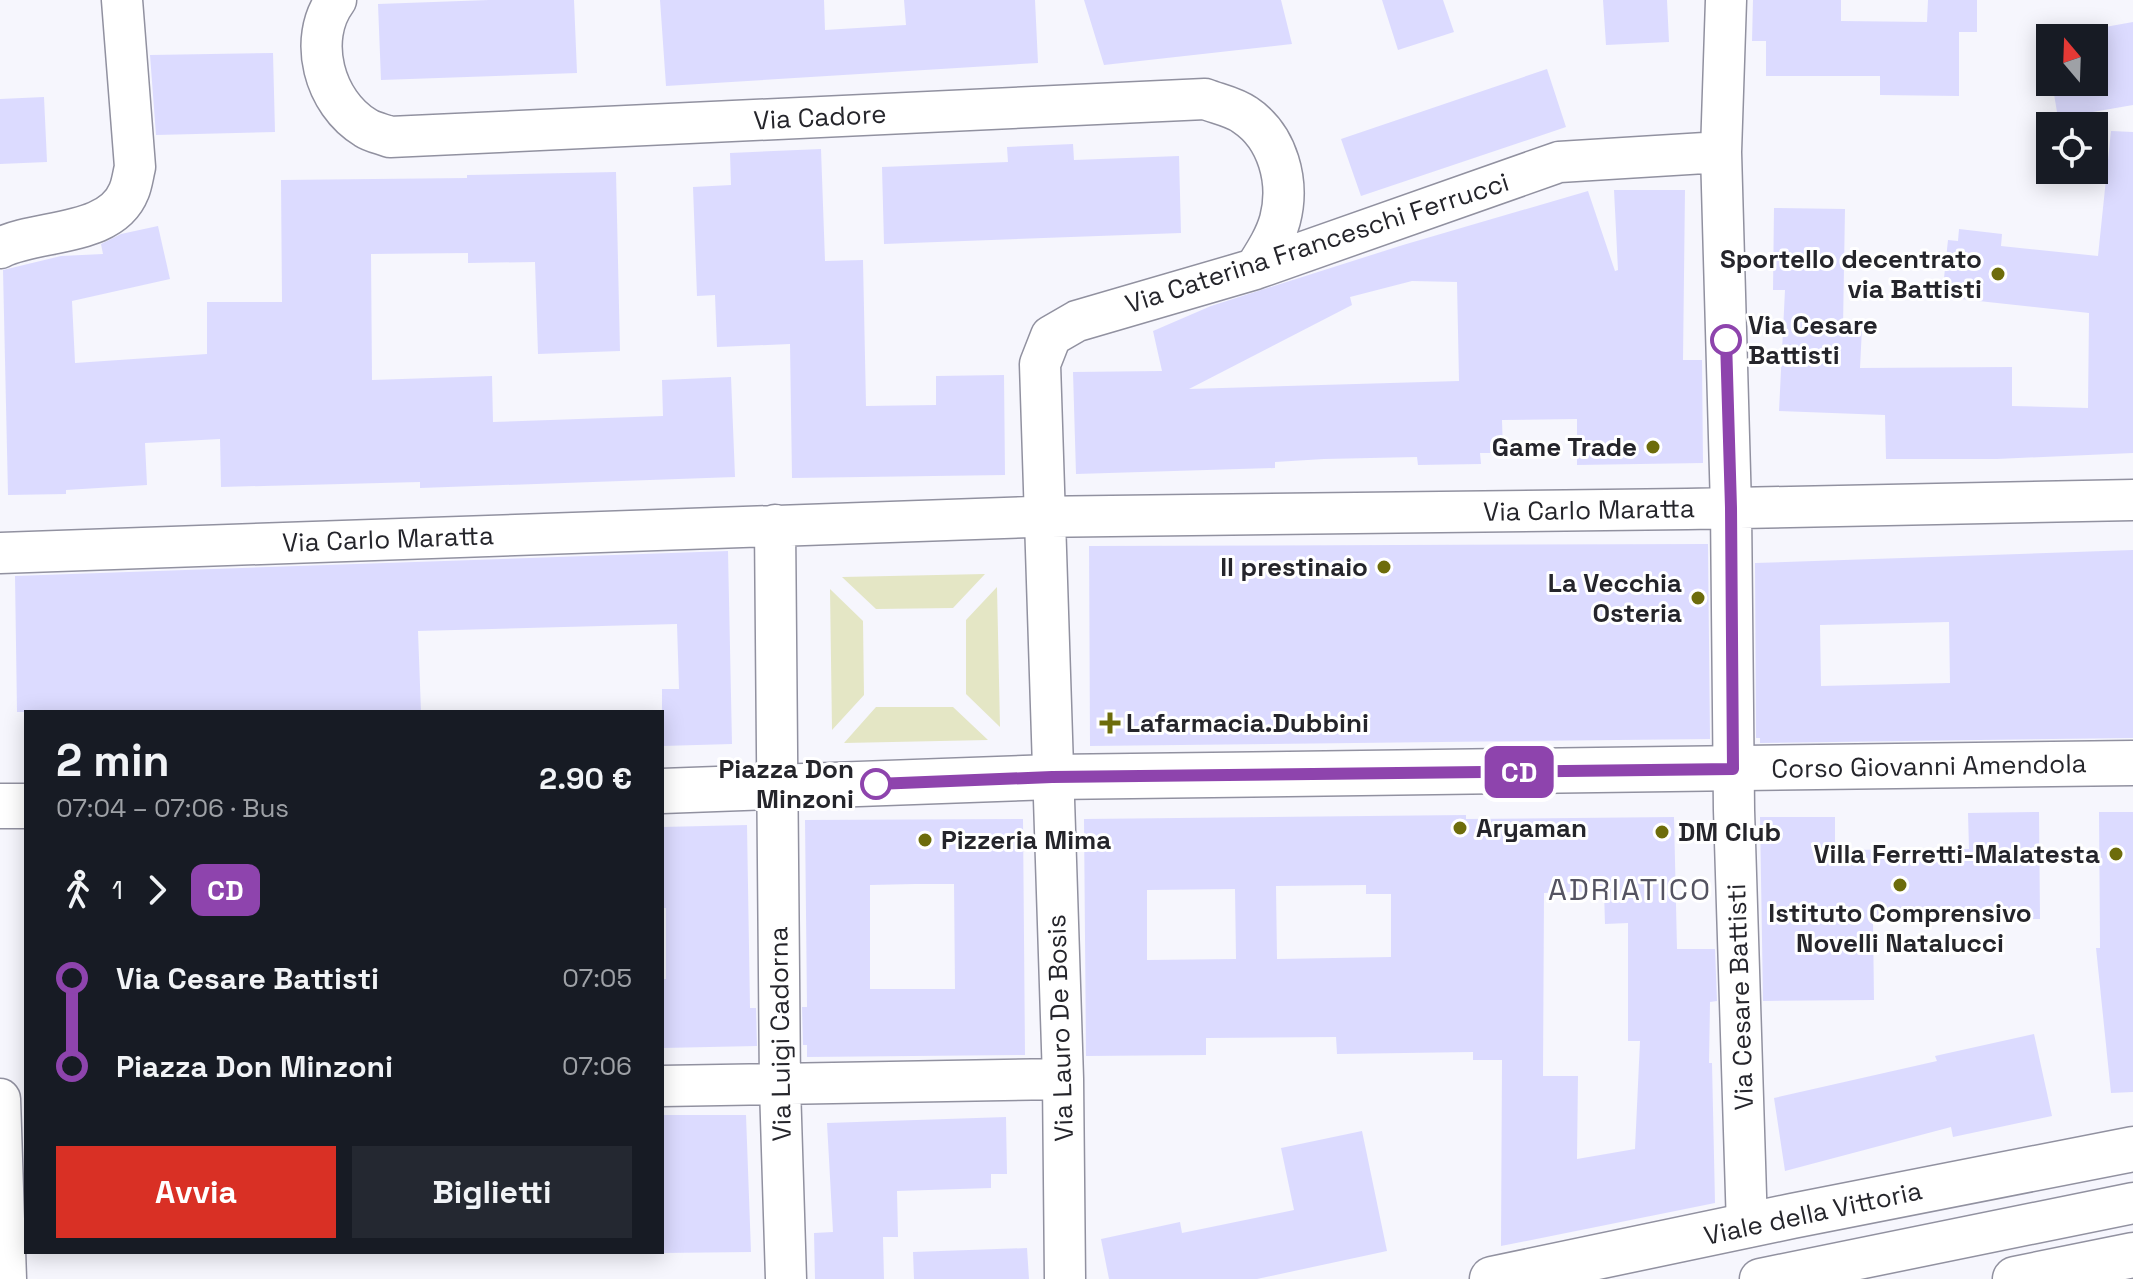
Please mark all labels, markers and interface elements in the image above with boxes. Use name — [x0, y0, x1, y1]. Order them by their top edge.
north arrow — [2036, 24, 2108, 96]
map controls — [2036, 24, 2108, 184]
street label: Via Cadore — [753, 97, 887, 137]
button: locate — [2036, 112, 2108, 184]
street label: Via Caterina Franceschi Ferrucci — [1121, 165, 1513, 321]
place label: Sportello decentrato via Battisti — [1720, 242, 1982, 306]
marker: Sportello decentrato via Battisti — [1989, 265, 2007, 283]
place label: Via Cesare Battisti — [1748, 308, 1878, 372]
marker: Via Cesare Battisti — [1711, 325, 1741, 355]
place label: Game Trade — [1492, 430, 1637, 464]
marker: Game Trade — [1644, 438, 1662, 456]
street label: Via Carlo Maratta — [1483, 491, 1695, 529]
street label: Via Carlo Maratta — [282, 518, 494, 560]
place label: Il prestinaio — [1220, 550, 1368, 584]
marker: Il prestinaio — [1375, 558, 1393, 576]
place label: La Vecchia Osteria — [1548, 566, 1682, 630]
marker: La Vecchia Osteria — [1689, 589, 1707, 607]
place label: Lafarmacia.Dubbini — [1126, 706, 1369, 740]
marker: Lafarmacia.Dubbini — [1101, 714, 1119, 732]
text: 2 min — [56, 733, 170, 789]
line badge: CD — [1483, 746, 1555, 798]
street label: Corso Giovanni Amendola — [1771, 746, 2087, 786]
place label: Piazza Don Minzoni — [719, 752, 854, 816]
text: CD — [1501, 754, 1537, 790]
text: 2.90 € — [539, 759, 632, 798]
marker: Piazza Don Minzoni — [861, 769, 891, 799]
text: 07:04 – 07:06 · Bus — [56, 791, 289, 825]
place label: Aryaman — [1476, 811, 1587, 845]
place label: DM Club — [1678, 815, 1781, 849]
marker: Aryaman — [1451, 819, 1469, 837]
place label: Pizzeria Mima — [941, 823, 1111, 857]
marker: DM Club — [1653, 823, 1671, 841]
marker: Pizzeria Mima — [916, 831, 934, 849]
place label: Villa Ferretti-Malatesta — [1814, 837, 2100, 871]
marker: Villa Ferretti-Malatesta — [2107, 845, 2125, 863]
icon: walk — [56, 868, 100, 912]
icon: forward — [135, 868, 179, 912]
district label: ADRIATICO — [1548, 870, 1712, 909]
text: CD — [207, 872, 244, 908]
text: 1 — [112, 873, 123, 907]
marker: Istituto Comprensivo Novelli Natalucci — [1891, 876, 1909, 894]
street label: Via Cesare Battisti — [1719, 883, 1761, 1111]
place label: Istituto Comprensivo Novelli Natalucci — [1768, 896, 2032, 960]
street label: Via Lauro De Bosis — [1039, 914, 1081, 1142]
street label: Via Luigi Cadorna — [761, 926, 799, 1142]
text: Via Cesare Battisti — [116, 959, 379, 998]
text: 07:05 — [562, 961, 632, 995]
text: Piazza Don Minzoni — [116, 1047, 393, 1086]
text: 07:06 — [562, 1049, 632, 1083]
button: Avvia — [56, 1146, 336, 1238]
button: Biglietti — [352, 1146, 632, 1238]
street label: Viale della Vittoria — [1701, 1173, 1925, 1253]

